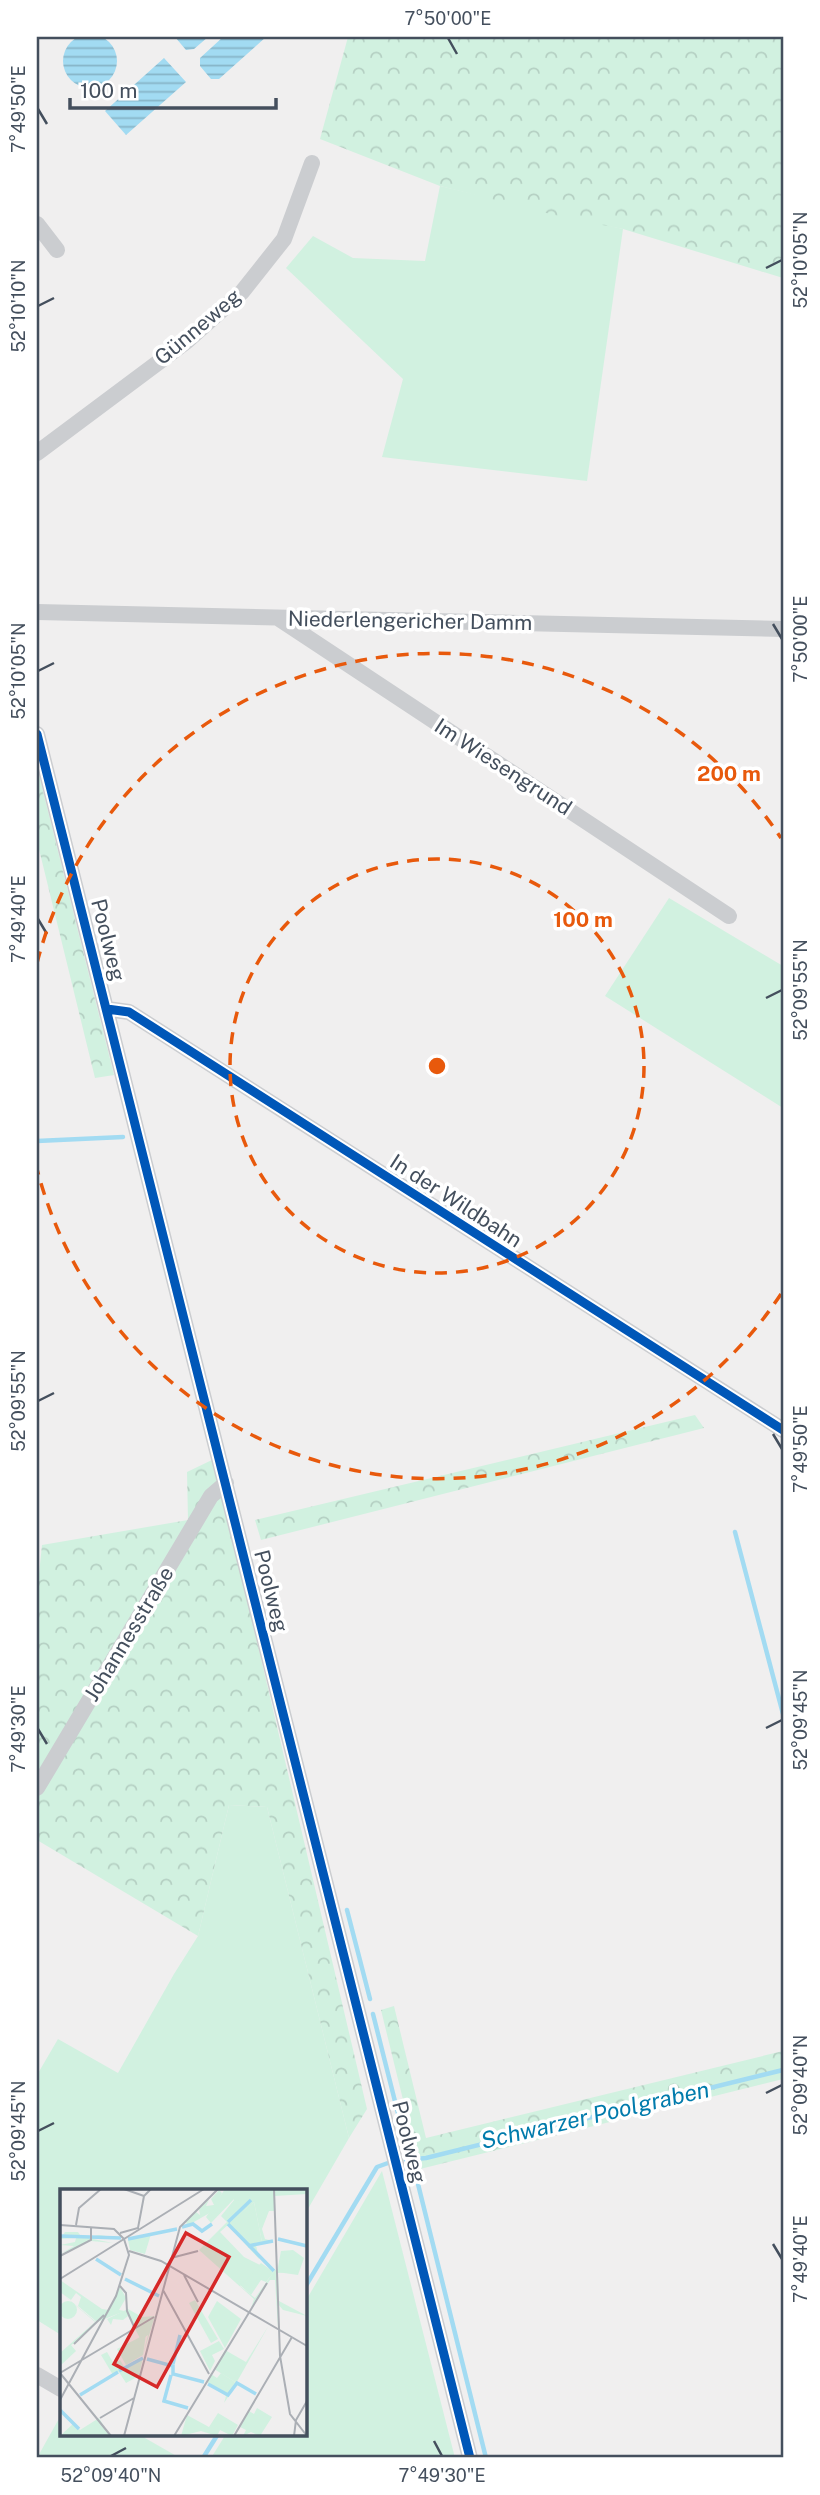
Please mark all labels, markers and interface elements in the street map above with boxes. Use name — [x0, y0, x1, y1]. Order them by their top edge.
text: 7°50'00"E — [405, 8, 491, 29]
text: 7°49'50"E — [8, 65, 29, 153]
scale bar — [70, 66, 276, 110]
text: 100 m — [80, 78, 137, 103]
text: 52°10'05"N — [790, 211, 811, 309]
text: 52°10'10"N — [8, 260, 29, 352]
street label: Günneweg — [150, 283, 246, 370]
text: 7°50'00"E — [790, 596, 811, 682]
street label: Niederlengericher Damm — [288, 606, 532, 635]
text: 52°10'05"N — [8, 622, 29, 720]
street label: Im Wiesengrund — [430, 713, 577, 820]
text: 200 m — [697, 761, 761, 786]
text: 7°49'40"E — [8, 875, 29, 963]
street label: Poolweg — [86, 896, 131, 984]
text: 100 m — [553, 907, 613, 932]
text: 52°09'55"N — [790, 939, 811, 1041]
centre of rings — [425, 1054, 449, 1078]
street label: In der Wildbahn — [386, 1149, 527, 1253]
text: 52°09'55"N — [8, 1350, 29, 1452]
text: 7°49'50"E — [790, 1405, 811, 1493]
street label: Poolweg — [249, 1547, 294, 1635]
street label: Johannesstraße — [79, 1562, 179, 1706]
text: 52°09'45"N — [790, 1669, 811, 1771]
text: 7°49'30"E — [8, 1685, 29, 1773]
text: 52°09'40"N — [790, 2035, 811, 2135]
water label: Schwarzer Poolgraben — [478, 2075, 712, 2154]
text: 52°09'45"N — [8, 2080, 29, 2182]
street label: Poolweg — [387, 2098, 432, 2186]
inset map — [60, 2189, 306, 2436]
text: 7°49'40"E — [790, 2215, 811, 2303]
text: 52°09'40"N — [61, 2465, 161, 2486]
text: 7°49'30"E — [398, 2465, 486, 2486]

